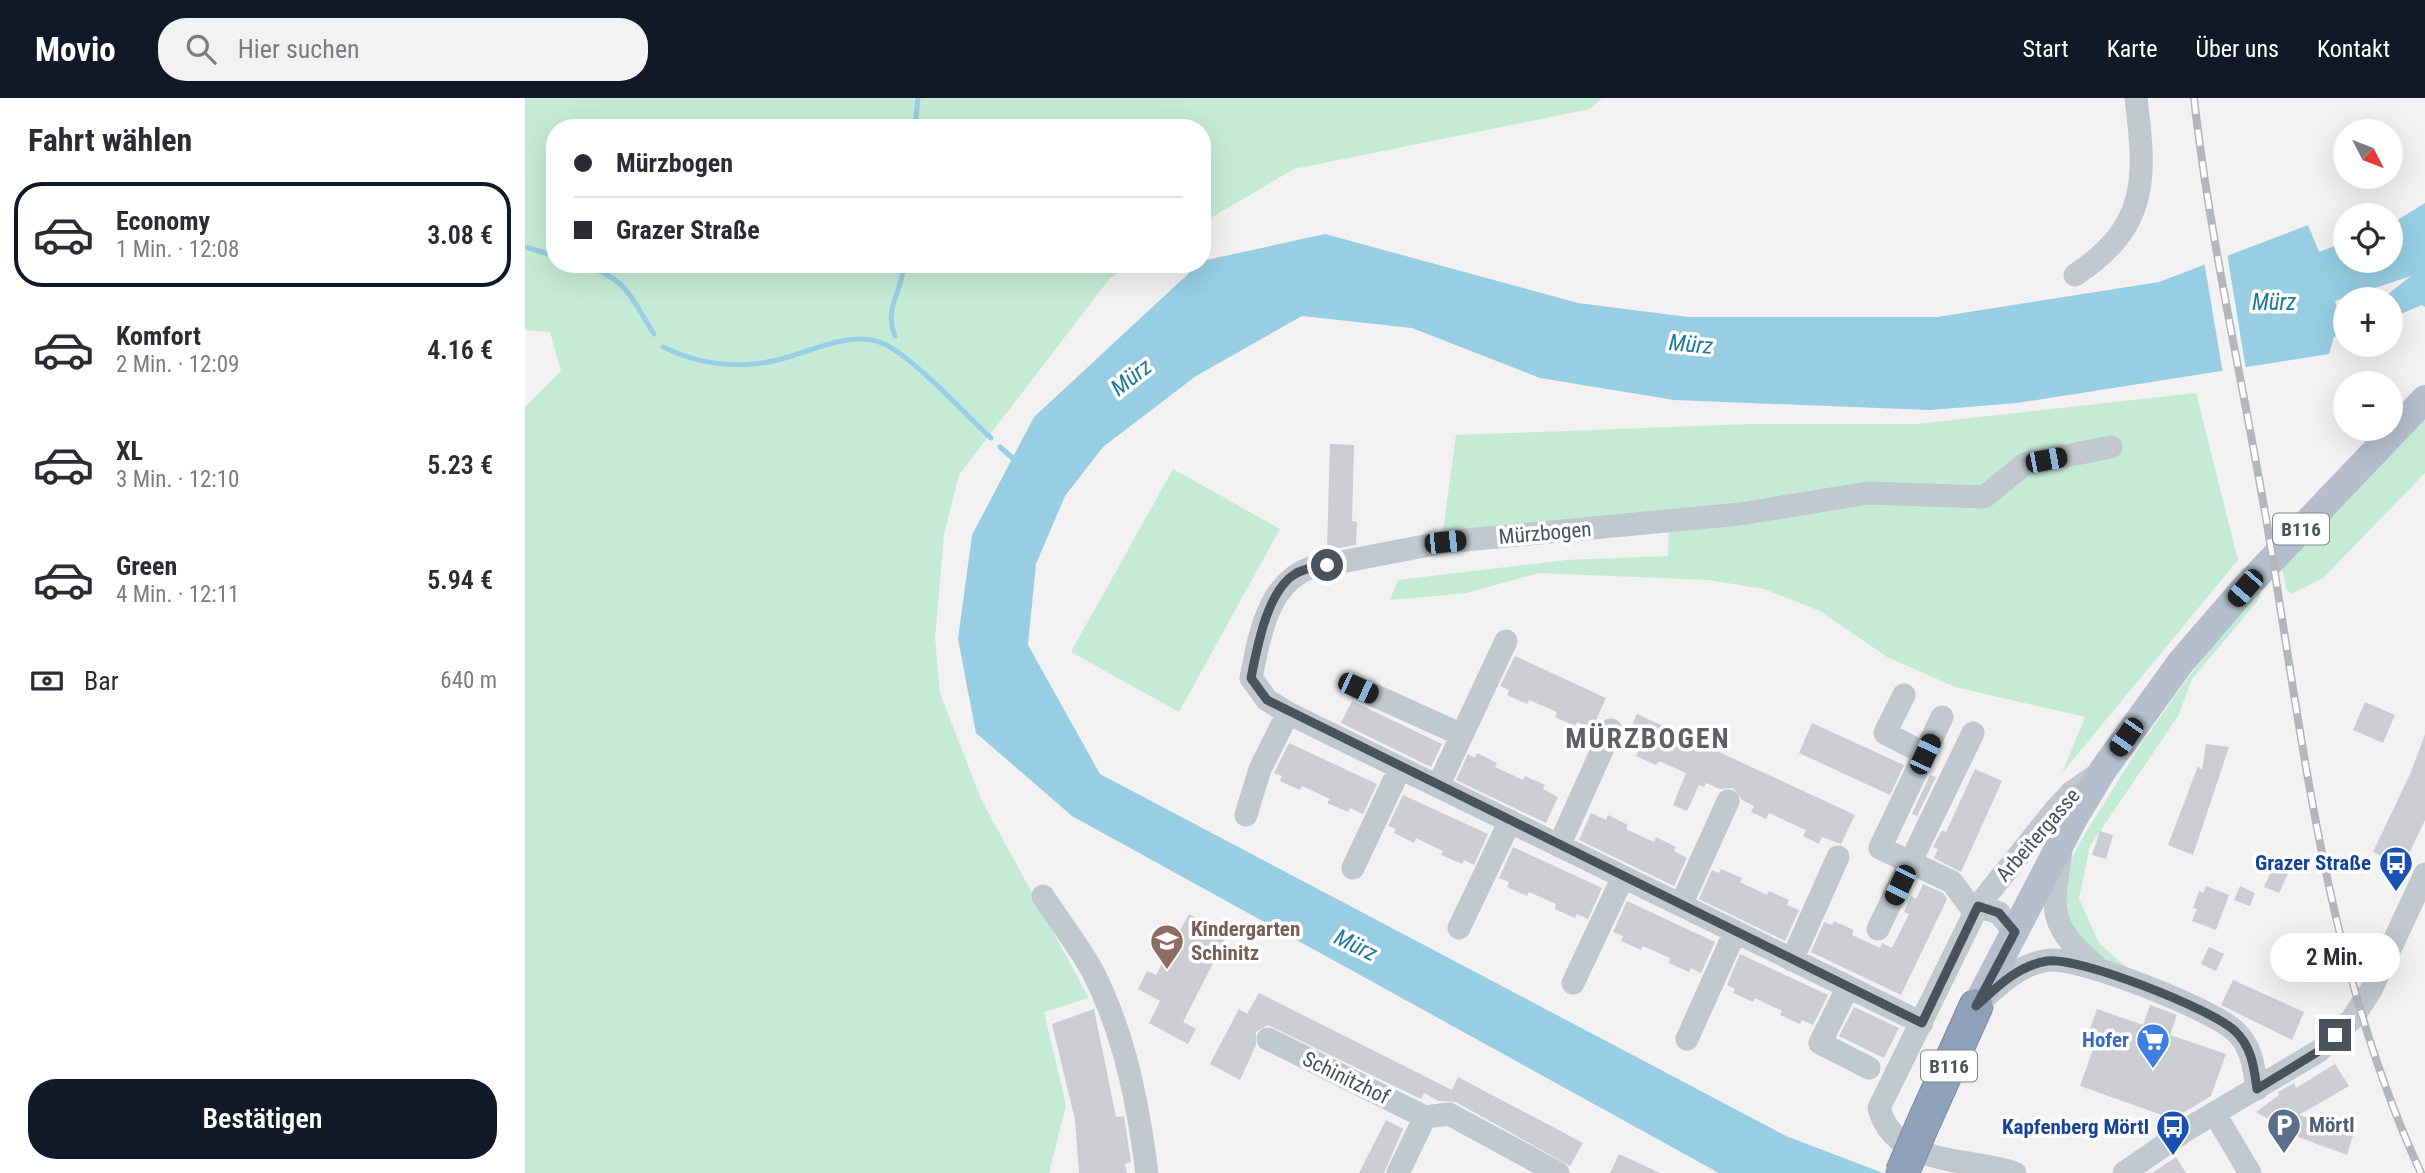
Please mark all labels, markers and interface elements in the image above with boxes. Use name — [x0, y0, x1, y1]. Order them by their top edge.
search box — [158, 18, 648, 81]
text: Movio — [35, 30, 116, 69]
icon: search — [182, 30, 220, 68]
text: Hier suchen — [238, 34, 360, 64]
text: Start — [2023, 35, 2069, 63]
text: Karte — [2107, 35, 2157, 63]
text: Über uns — [2195, 35, 2279, 63]
text: Kontakt — [2317, 35, 2390, 63]
north arrow — [2333, 119, 2403, 189]
map controls — [2333, 119, 2403, 441]
text: Fahrt wählen — [28, 121, 192, 159]
text: Mürzbogen — [616, 148, 733, 178]
icon: car — [32, 203, 95, 266]
button: locate — [2333, 203, 2403, 273]
text: Economy — [116, 206, 210, 236]
text: Grazer Straße — [616, 215, 760, 245]
text: 3.08 € — [427, 220, 493, 250]
text: 1 Min. · 12:08 — [116, 236, 239, 263]
button: + — [2333, 287, 2403, 357]
water label: Mürz — [2252, 289, 2296, 316]
icon: car — [32, 318, 95, 381]
text: Komfort — [116, 321, 201, 351]
water label: Mürz — [1668, 329, 1714, 360]
text: 4.16 € — [427, 335, 493, 365]
text: 2 Min. · 12:09 — [116, 351, 239, 378]
water label: Mürz — [1106, 353, 1157, 402]
button: − — [2333, 371, 2403, 441]
icon: car — [32, 433, 95, 496]
text: XL — [116, 436, 143, 466]
car — [2024, 446, 2069, 474]
text: 5.23 € — [427, 450, 493, 480]
text: 3 Min. · 12:10 — [116, 466, 239, 493]
road number: B116 — [2273, 514, 2329, 544]
street label: Mürzbogen — [1498, 517, 1592, 549]
car — [1424, 529, 1467, 555]
icon: car — [32, 548, 95, 611]
route start — [1311, 549, 1343, 581]
text: Green — [116, 551, 177, 581]
text: 5.94 € — [427, 565, 493, 595]
car — [2224, 565, 2267, 611]
text: 4 Min. · 12:11 — [116, 581, 239, 608]
icon: cash — [28, 662, 66, 700]
text: Bar — [84, 666, 119, 696]
text: 640 m — [440, 667, 497, 694]
car — [1335, 670, 1382, 706]
car — [2106, 714, 2147, 760]
district label: MÜRZBOGEN — [1565, 722, 1731, 755]
car — [1907, 731, 1944, 777]
street label: Arbeitergasse — [1991, 784, 2085, 886]
bus stop icon: Grazer Straße — [2377, 844, 2415, 893]
place label: Grazer Straße — [2255, 851, 2371, 875]
car — [1882, 862, 1919, 908]
place label: Kindergarten Schinitz — [1191, 917, 1300, 965]
school or university icon: Kindergarten Schinitz — [1148, 922, 1186, 971]
water label: Mürz — [1330, 924, 1382, 967]
callout: 2 Min. — [2270, 934, 2400, 982]
text: 2 Min. — [2306, 944, 2364, 971]
route end — [2319, 1019, 2351, 1051]
supermarket icon: Hofer — [2134, 1021, 2172, 1070]
place label: Hofer — [2082, 1028, 2129, 1052]
street label: Schinitzhof — [1299, 1047, 1394, 1109]
road number: B116 — [1921, 1050, 1977, 1082]
button: Bestätigen — [28, 1079, 497, 1159]
parking icon: Mörtl — [2265, 1106, 2303, 1155]
bus stop icon: Kapfenberg Mörtl — [2154, 1108, 2192, 1157]
place label: Mörtl — [2309, 1113, 2355, 1137]
place label: Kapfenberg Mörtl — [2002, 1115, 2149, 1139]

